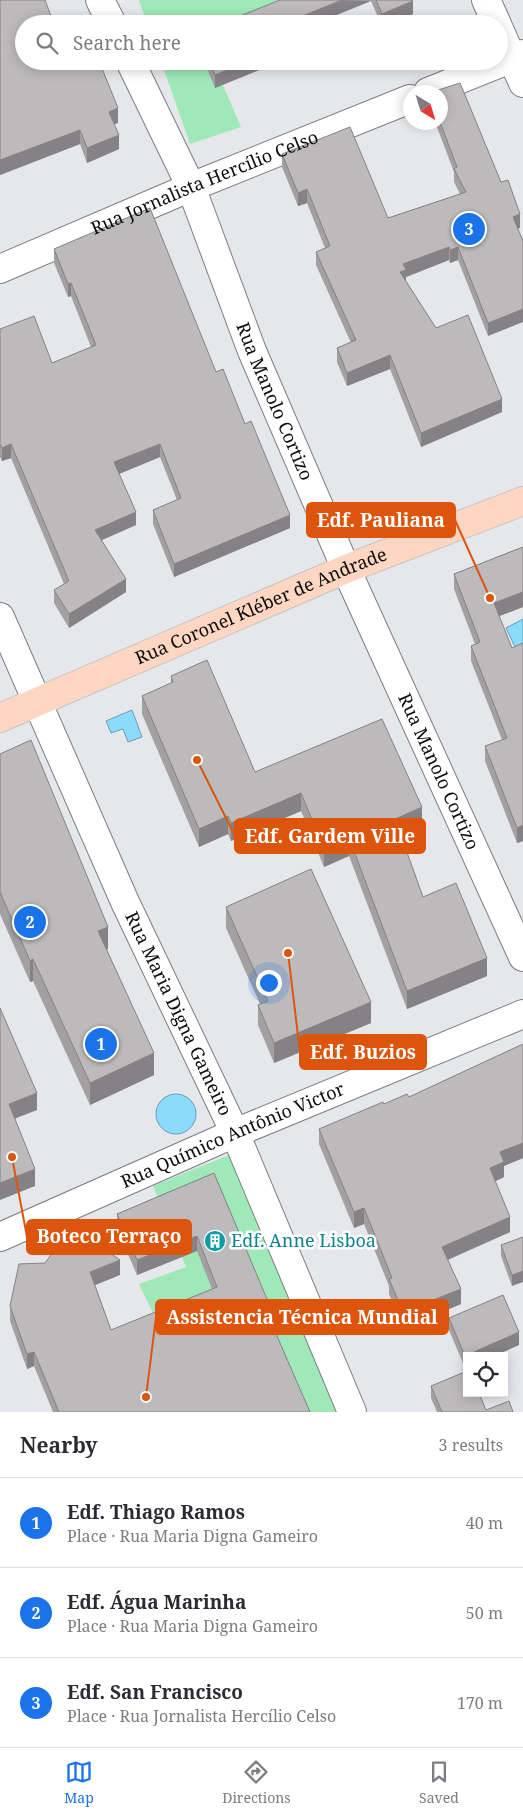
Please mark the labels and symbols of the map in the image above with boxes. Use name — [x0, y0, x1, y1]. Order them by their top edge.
north arrow — [403, 85, 448, 130]
street label: Rua Jornalista Hercílio Celso — [87, 124, 321, 240]
pin: 3 — [453, 210, 485, 248]
street label: Rua Manolo Cortizo — [231, 319, 319, 484]
callout: Edf. Pauliana — [307, 503, 455, 537]
text: Edf. Pauliana — [317, 507, 445, 533]
street label: Rua Coronel Kléber de Andrade — [131, 541, 390, 669]
street label: Rua Manolo Cortizo — [393, 689, 485, 853]
callout: Edf. Gardem Ville — [235, 819, 425, 853]
text: Edf. Gardem Ville — [245, 823, 415, 849]
pin: 2 — [14, 903, 46, 941]
street label: Rua Maria Digna Gameiro — [120, 907, 238, 1119]
your location — [256, 970, 282, 996]
pin: 1 — [85, 1025, 117, 1063]
callout: Edf. Buzios — [300, 1035, 426, 1069]
text: Edf. Buzios — [310, 1039, 416, 1065]
street label: Rua Químico Antônio Victor — [117, 1076, 348, 1193]
callout: Boteco Terraço — [27, 1220, 191, 1254]
text: Boteco Terraço — [37, 1223, 181, 1249]
place label: Edf. Anne Lisboa — [231, 1228, 376, 1252]
building icon: Edf. Anne Lisboa — [203, 1229, 227, 1253]
callout: Assistencia Técnica Mundial — [156, 1300, 448, 1334]
text: Assistencia Técnica Mundial — [166, 1304, 438, 1330]

